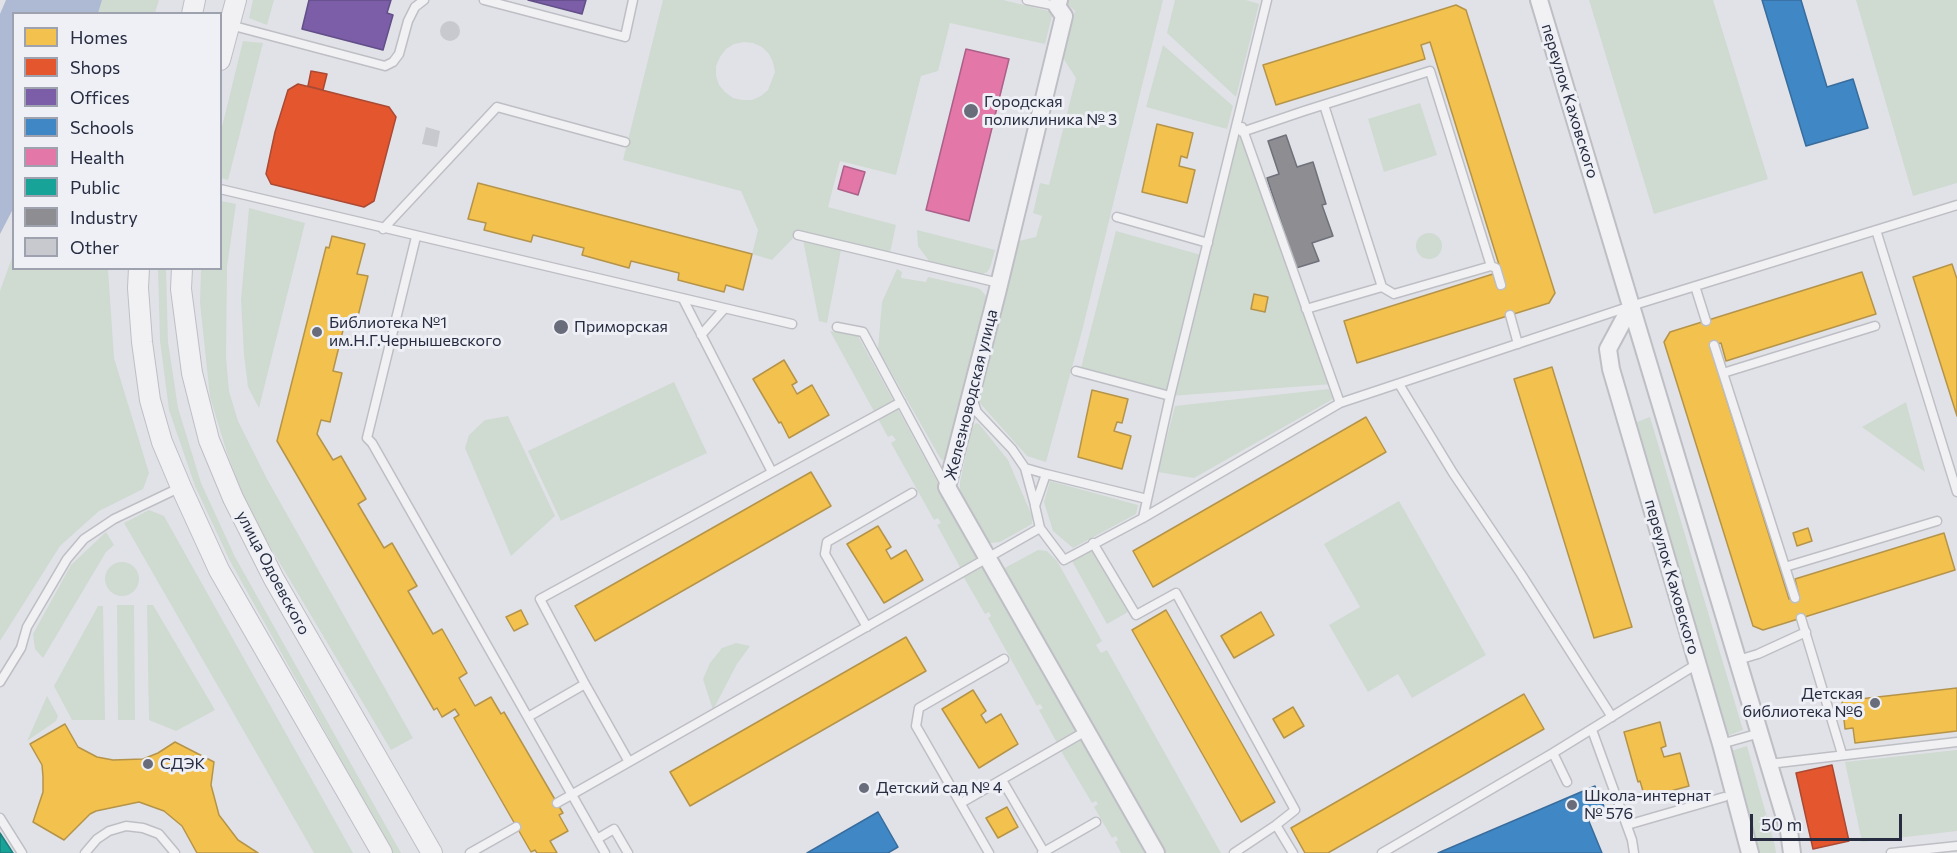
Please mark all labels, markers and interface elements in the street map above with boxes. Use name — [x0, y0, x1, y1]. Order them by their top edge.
legend — [12, 12, 222, 270]
street label: переулок Каховского — [1537, 21, 1603, 181]
text: Homes — [70, 26, 128, 48]
text: Shops — [70, 56, 120, 78]
text: Offices — [70, 86, 130, 108]
place label: Городская поликлиника № 3 — [984, 92, 1117, 130]
marker: Городская поликлиника № 3 — [962, 102, 980, 120]
text: Schools — [70, 116, 134, 138]
text: Health — [70, 146, 125, 168]
text: Public — [70, 176, 120, 198]
text: Industry — [70, 206, 138, 228]
text: Other — [70, 236, 119, 258]
street label: Железноводская улица — [940, 307, 1002, 483]
place label: Библиотека №1 им.Н.Г.Чернышевского — [329, 313, 502, 351]
place label: Приморская — [574, 317, 668, 337]
marker: Приморская — [552, 318, 570, 336]
marker: Библиотека №1 им.Н.Г.Чернышевского — [310, 325, 324, 339]
street label: переулок Каховского — [1641, 497, 1703, 657]
street label: улица Одоевского — [232, 508, 314, 638]
place label: Детская библиотека №6 — [1742, 684, 1863, 722]
marker: Детская библиотека №6 — [1868, 696, 1882, 710]
place label: СДЭК — [160, 754, 205, 774]
marker: СДЭК — [141, 757, 155, 771]
place label: Детский сад № 4 — [876, 778, 1002, 798]
marker: Детский сад № 4 — [857, 781, 871, 795]
place label: Школа-интернат № 576 — [1584, 786, 1711, 824]
marker: Школа-интернат № 576 — [1565, 798, 1579, 812]
scale bar — [1753, 802, 1904, 840]
text: 50 m — [1761, 813, 1802, 835]

